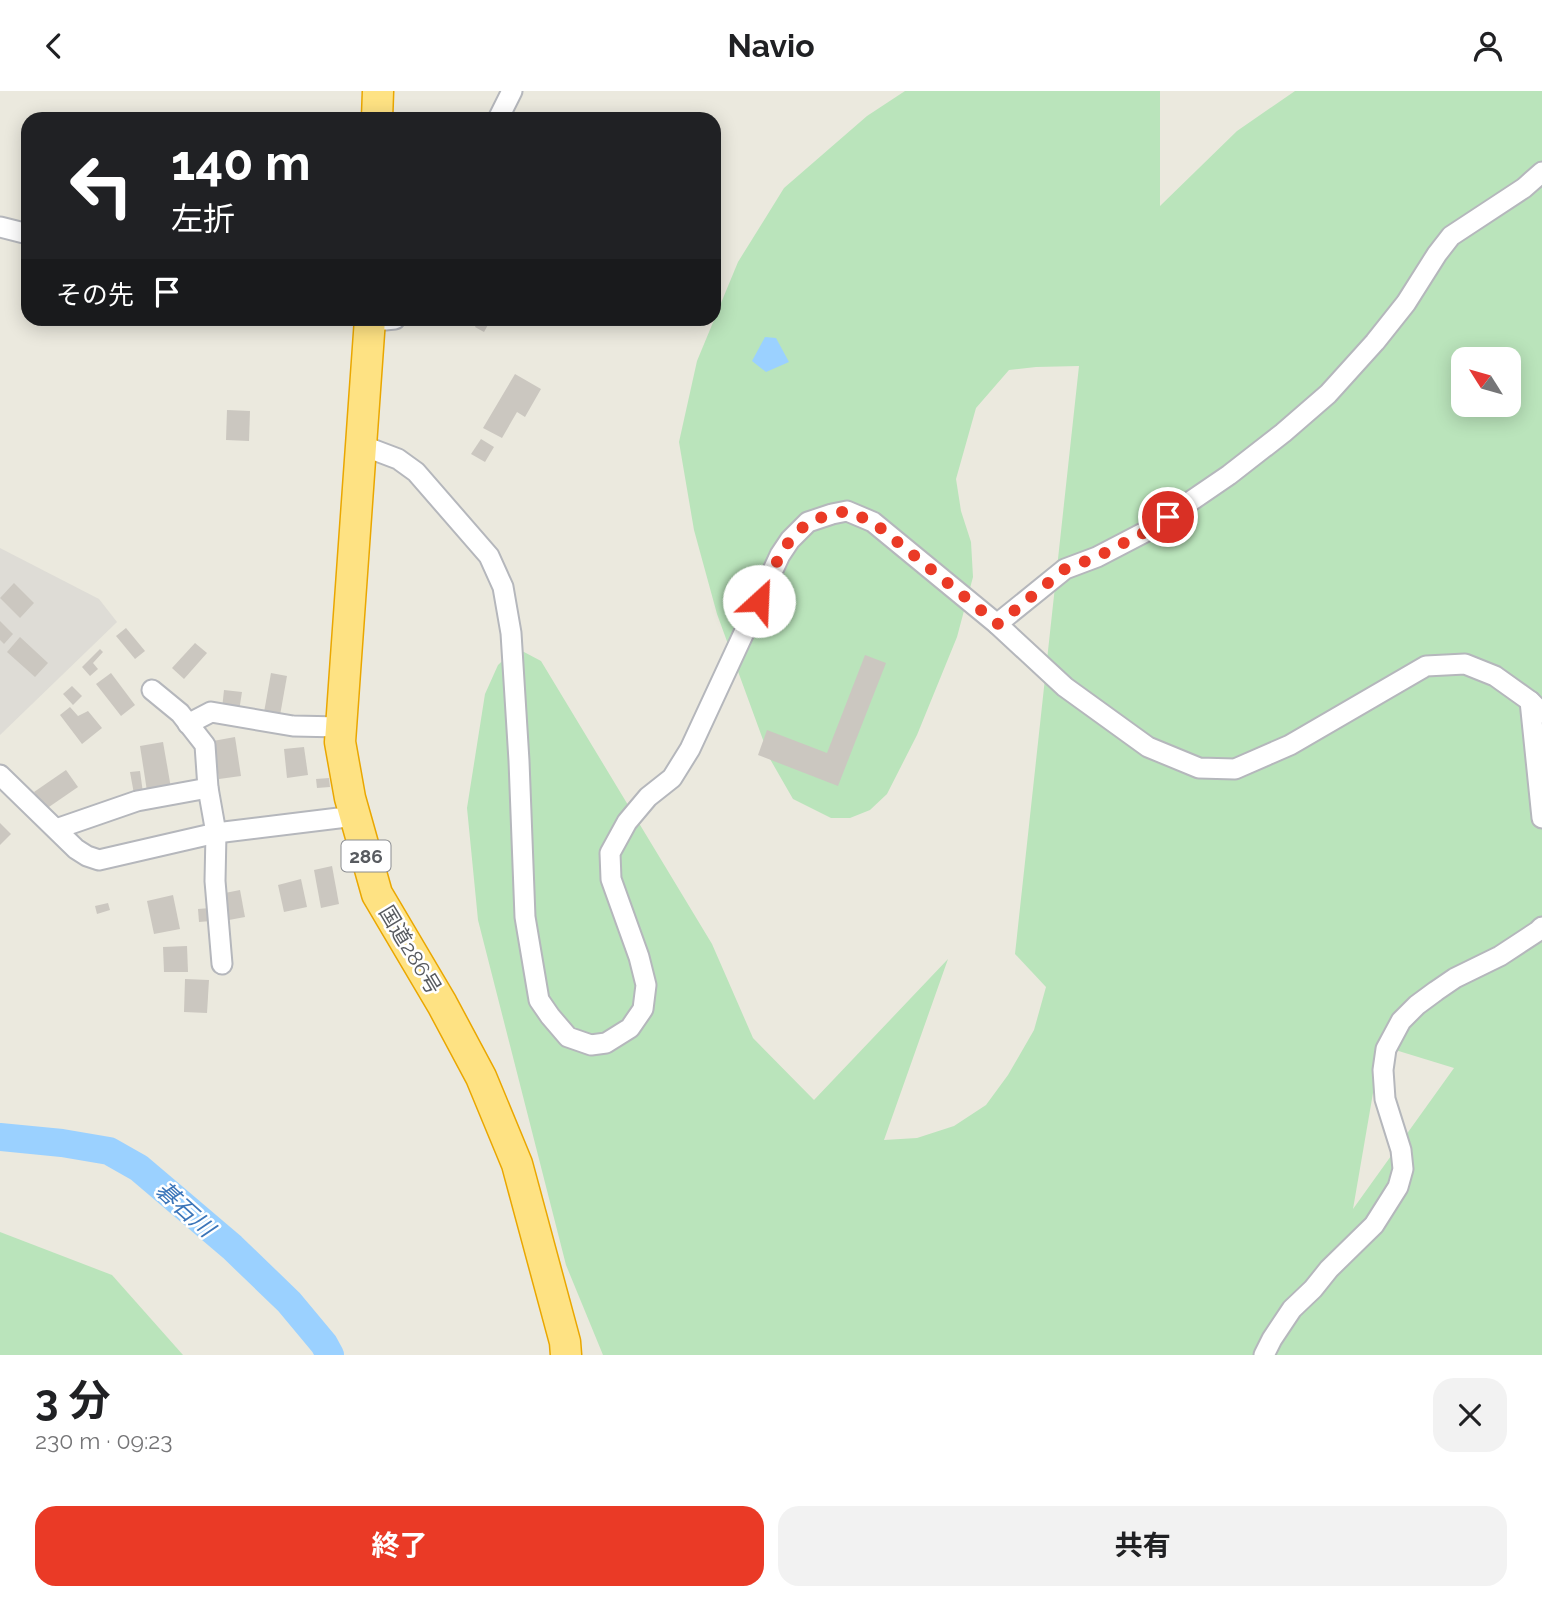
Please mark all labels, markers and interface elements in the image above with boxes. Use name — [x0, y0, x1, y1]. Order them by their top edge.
icon: back — [35, 27, 73, 65]
text: Navio — [727, 27, 815, 64]
icon: person — [1469, 27, 1507, 65]
text: 140 m — [171, 134, 311, 191]
icon: left — [56, 140, 147, 231]
text: 左折 — [171, 200, 235, 237]
icon: arrive — [148, 273, 186, 311]
text: その先 — [56, 280, 134, 310]
north arrow — [1451, 347, 1521, 417]
map controls — [1451, 347, 1521, 417]
pin — [1138, 487, 1198, 547]
icon: arrive — [1149, 498, 1187, 536]
position arrow — [722, 564, 796, 638]
road number: 286 — [342, 841, 390, 871]
street label: 国道286号 — [374, 901, 447, 999]
water label: 碁石川 — [151, 1176, 222, 1244]
text: 3 分 — [35, 1376, 111, 1425]
button: close — [1433, 1378, 1507, 1452]
text: 230 m · 09:23 — [35, 1427, 173, 1454]
button: 終了 — [35, 1506, 764, 1586]
button: 共有 — [778, 1506, 1507, 1586]

